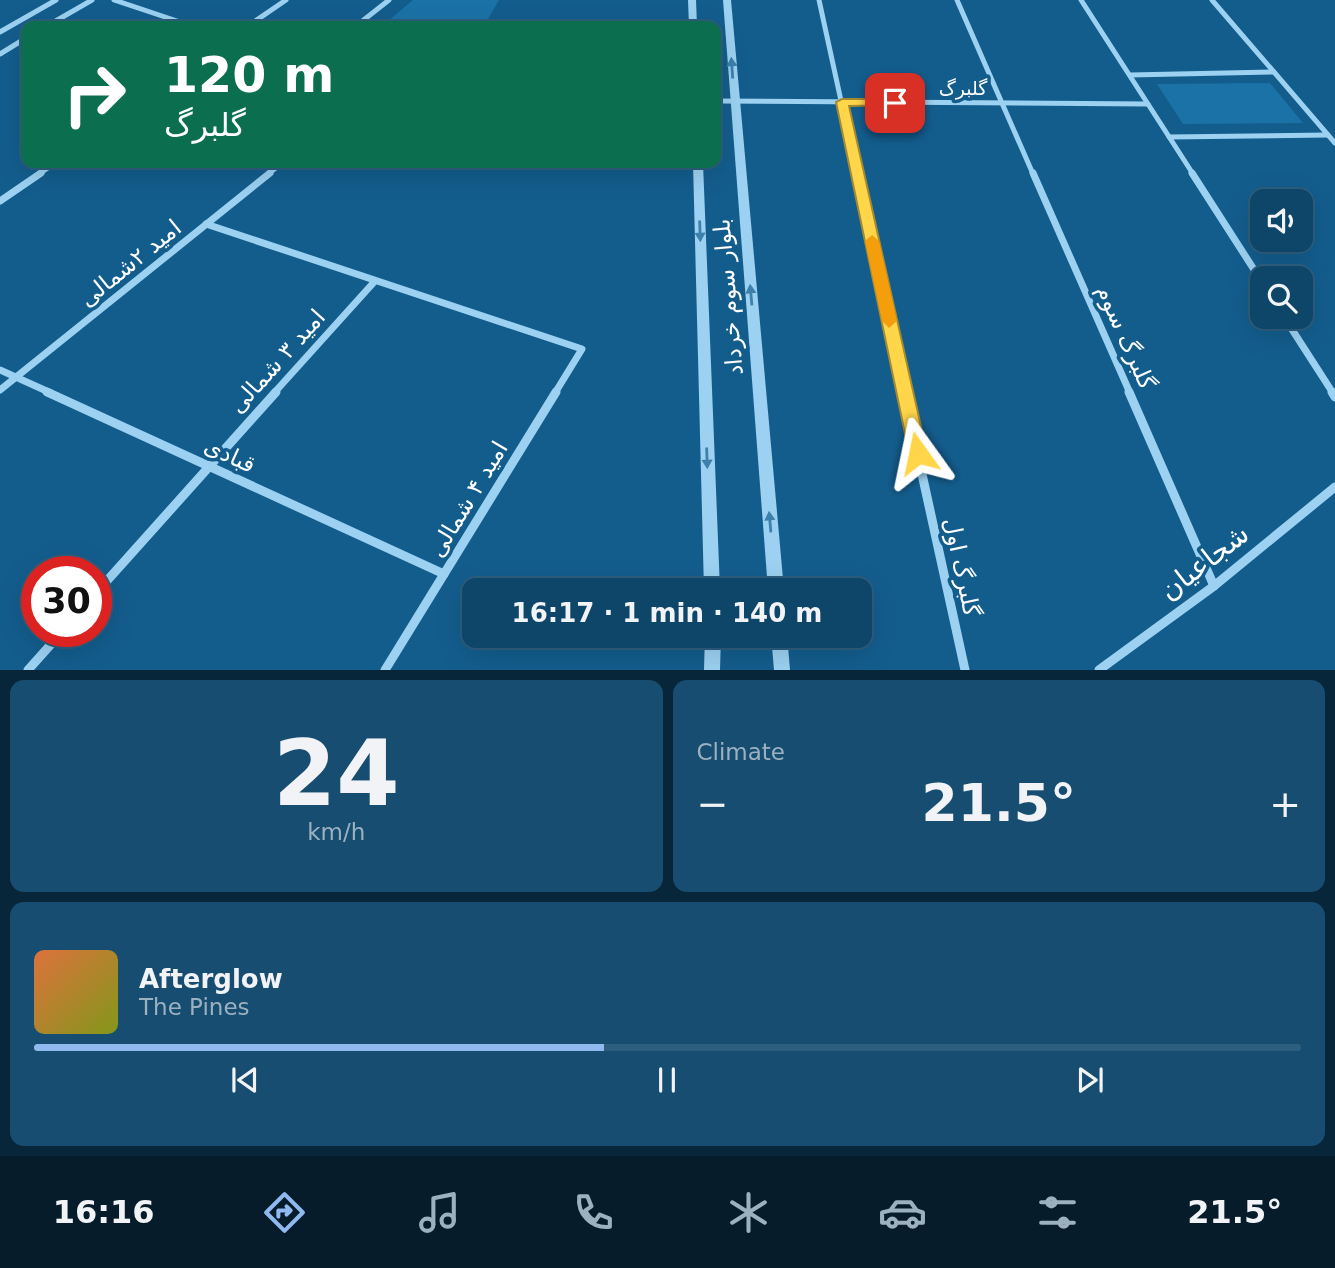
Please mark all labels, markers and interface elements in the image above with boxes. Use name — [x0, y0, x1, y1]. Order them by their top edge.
text: 120 m — [164, 47, 334, 104]
icon: right — [49, 49, 140, 140]
one-way arrow — [726, 57, 737, 79]
pin — [865, 73, 925, 133]
street label: گلبرگ — [939, 77, 988, 100]
icon: arrive — [876, 84, 914, 122]
text: گلبرگ — [164, 106, 246, 144]
map controls — [1250, 189, 1313, 329]
button: sound — [1250, 189, 1313, 252]
street label: امید ۲شمالی — [74, 214, 186, 312]
street label: بلوار سوم خرداد — [708, 217, 749, 376]
one-way arrow — [694, 220, 706, 242]
button: search — [1250, 266, 1313, 329]
street label: گلبرگ سوم — [1091, 281, 1161, 394]
one-way arrow — [745, 284, 756, 306]
street label: امید ۳ شمالی — [224, 304, 330, 418]
position arrow — [881, 416, 955, 490]
street label: قبادی — [200, 432, 260, 478]
street label: امید ۴ شمالی — [423, 436, 513, 562]
one-way arrow — [701, 448, 712, 470]
one-way arrow — [764, 511, 775, 533]
street label: گلبرگ اول — [938, 515, 985, 619]
street label: شجاعیان — [1153, 517, 1255, 607]
speed limit sign: 30 — [21, 556, 112, 647]
text: 16:17 · 1 min · 140 m — [512, 598, 822, 628]
text: 24 — [273, 721, 400, 826]
text: Climate — [697, 739, 785, 765]
text: 21.5° — [922, 773, 1076, 833]
text: − — [697, 782, 728, 826]
text: + — [1269, 782, 1301, 826]
text: km/h — [307, 819, 365, 845]
text: Afterglow — [139, 964, 283, 994]
text: The Pines — [139, 994, 250, 1020]
icon: previous — [226, 1061, 264, 1099]
icon: pause — [648, 1061, 686, 1099]
icon: next — [1071, 1061, 1109, 1099]
icon: directions — [260, 1188, 309, 1237]
icon: music — [415, 1188, 464, 1237]
icon: phone — [569, 1188, 618, 1237]
icon: climate — [724, 1188, 773, 1237]
icon: car — [878, 1188, 927, 1237]
icon: filters — [1033, 1188, 1082, 1237]
text: 16:16 — [53, 1193, 155, 1231]
text: 21.5° — [1187, 1193, 1282, 1231]

